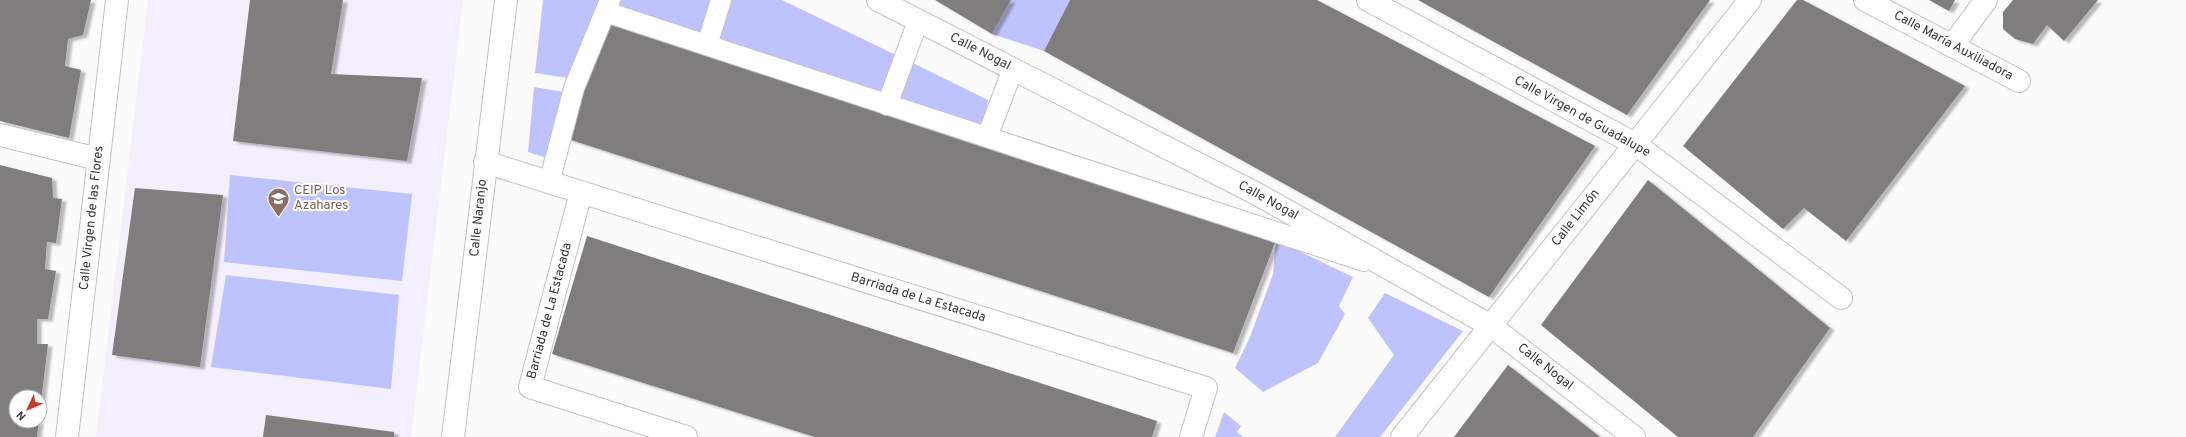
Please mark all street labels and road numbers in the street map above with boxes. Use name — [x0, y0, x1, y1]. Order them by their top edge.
street label: Calle María Auxiliadora — [1891, 8, 2015, 84]
street label: Calle Nogal — [947, 30, 1013, 74]
street label: Calle Virgen de Guadalupe — [1511, 73, 1653, 161]
street label: Calle Virgen de las Flores — [76, 145, 108, 291]
street label: Calle Naranjo — [467, 178, 491, 258]
street label: Calle Nogal — [1235, 178, 1301, 224]
street label: Calle Limón — [1549, 186, 1603, 250]
street label: Barriada de La Estacada — [524, 241, 576, 381]
street label: Barriada de La Estacada — [848, 270, 988, 326]
street label: Calle Nogal — [1514, 340, 1576, 394]

